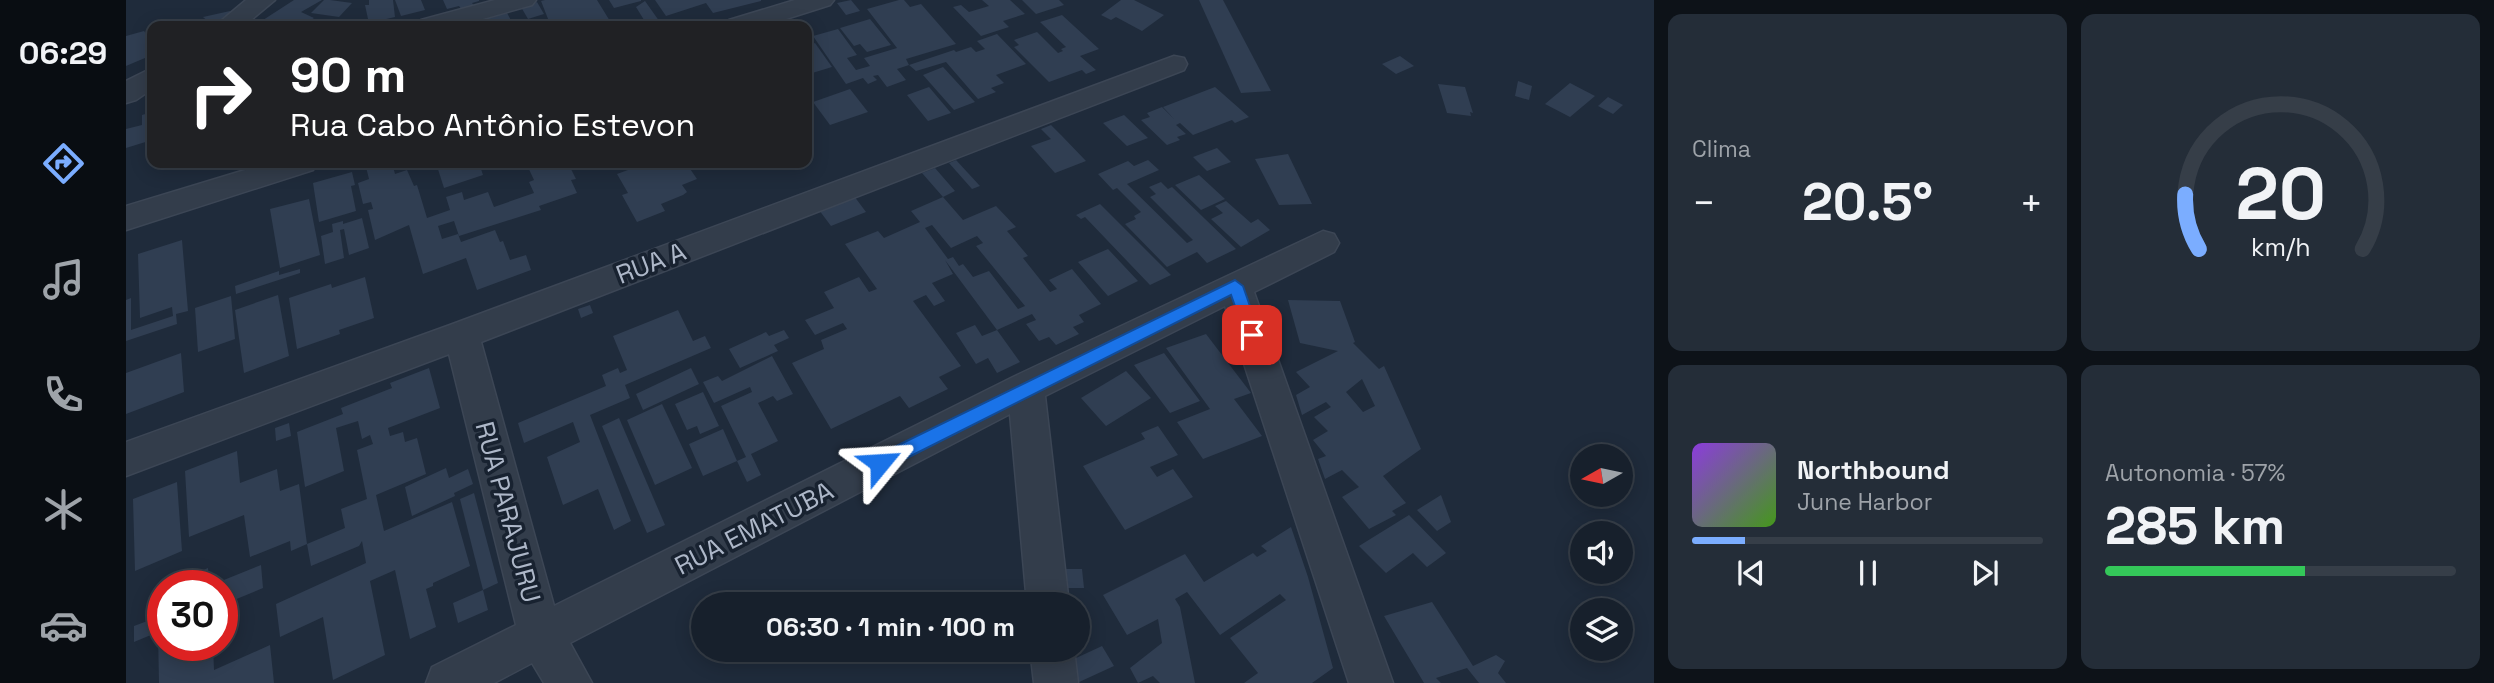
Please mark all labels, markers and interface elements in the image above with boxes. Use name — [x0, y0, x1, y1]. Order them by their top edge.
text: 06:29 — [19, 33, 107, 73]
text: 90 m — [290, 44, 406, 106]
icon: right — [175, 49, 266, 140]
text: Rua Cabo Antônio Estevon — [290, 105, 695, 145]
text: Clima — [1692, 134, 1751, 164]
icon: directions — [39, 139, 88, 188]
text: 20 — [2235, 147, 2326, 240]
text: 20.5° — [1802, 169, 1933, 235]
text: − — [1692, 179, 1716, 227]
text: + — [2019, 179, 2043, 227]
text: km/h — [2251, 230, 2310, 262]
street label: RUA A — [611, 234, 691, 292]
icon: music — [39, 255, 88, 304]
pin — [1222, 305, 1282, 365]
icon: arrive — [1233, 316, 1271, 354]
icon: phone — [39, 370, 88, 419]
street label: RUA PARAJURU — [468, 418, 548, 606]
position arrow — [843, 426, 917, 500]
north arrow — [1570, 444, 1633, 508]
map controls — [1570, 444, 1633, 661]
text: Northbound — [1797, 453, 1950, 487]
text: Autonomia · 57% — [2105, 458, 2285, 488]
street label: RUA EMATUBA — [669, 473, 839, 583]
icon: climate — [39, 485, 88, 534]
text: June Harbor — [1797, 487, 1932, 517]
text: 285 km — [2105, 493, 2285, 559]
button: sound — [1570, 521, 1633, 584]
icon: previous — [1732, 554, 1770, 592]
icon: pause — [1849, 554, 1887, 592]
icon: next — [1966, 554, 2004, 592]
speed limit sign: 30 — [147, 570, 238, 661]
button: layers — [1570, 598, 1633, 661]
icon: car — [39, 601, 88, 650]
text: 06:30 · 1 min · 100 m — [766, 610, 1015, 644]

